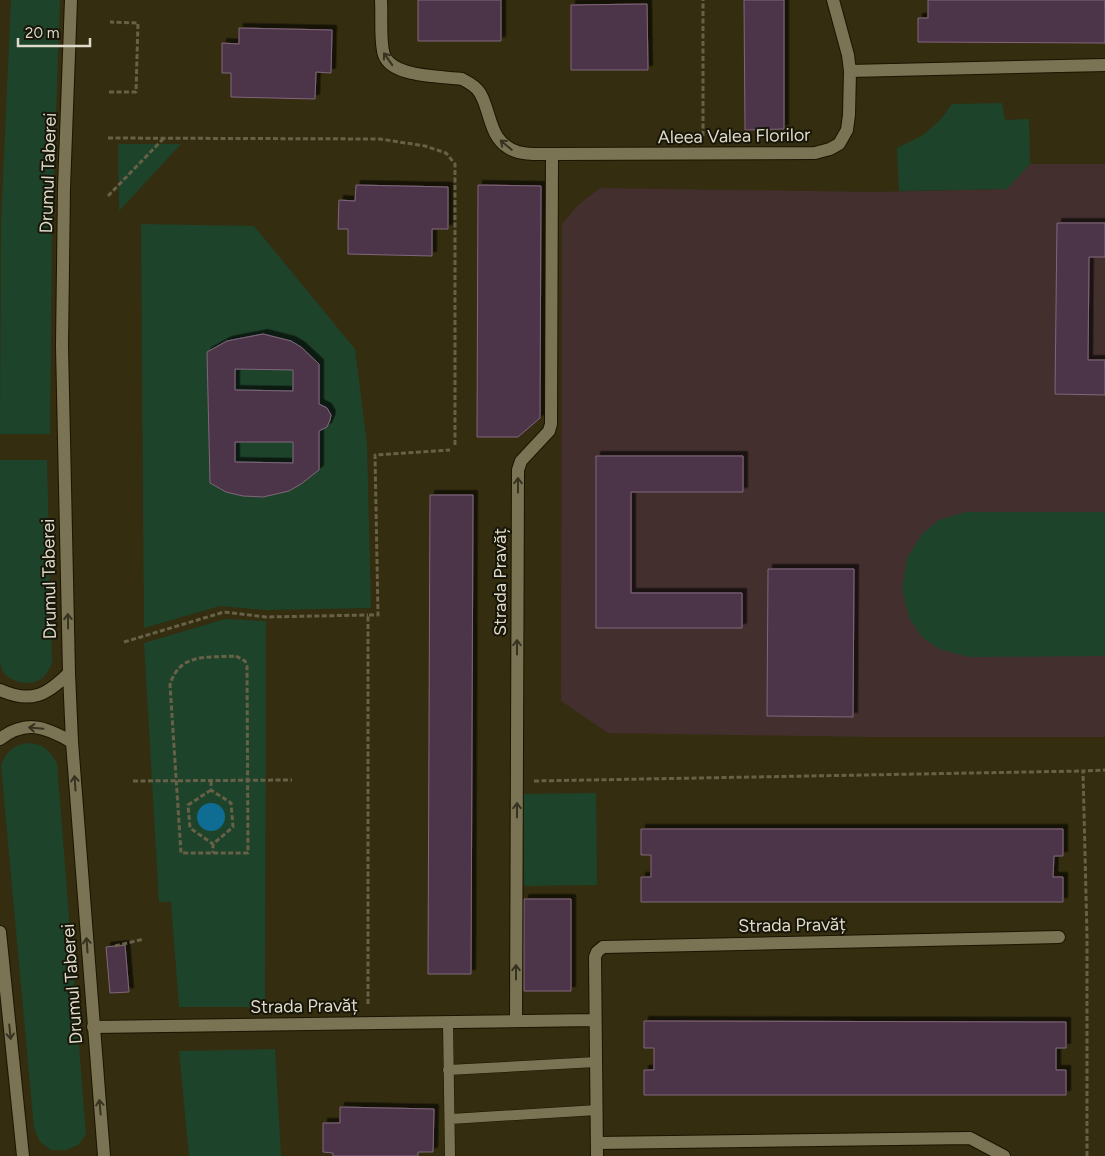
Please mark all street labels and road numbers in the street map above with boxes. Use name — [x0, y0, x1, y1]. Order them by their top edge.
street label: Drumul Taberei — [35, 112, 61, 234]
street label: Aleea Valea Florilor — [657, 124, 811, 148]
street label: Drumul Taberei — [37, 518, 61, 640]
street label: Strada Pravăț — [489, 528, 511, 636]
street label: Strada Pravăț — [738, 913, 846, 937]
street label: Drumul Taberei — [57, 923, 87, 1045]
street label: Strada Pravăț — [250, 994, 358, 1018]

